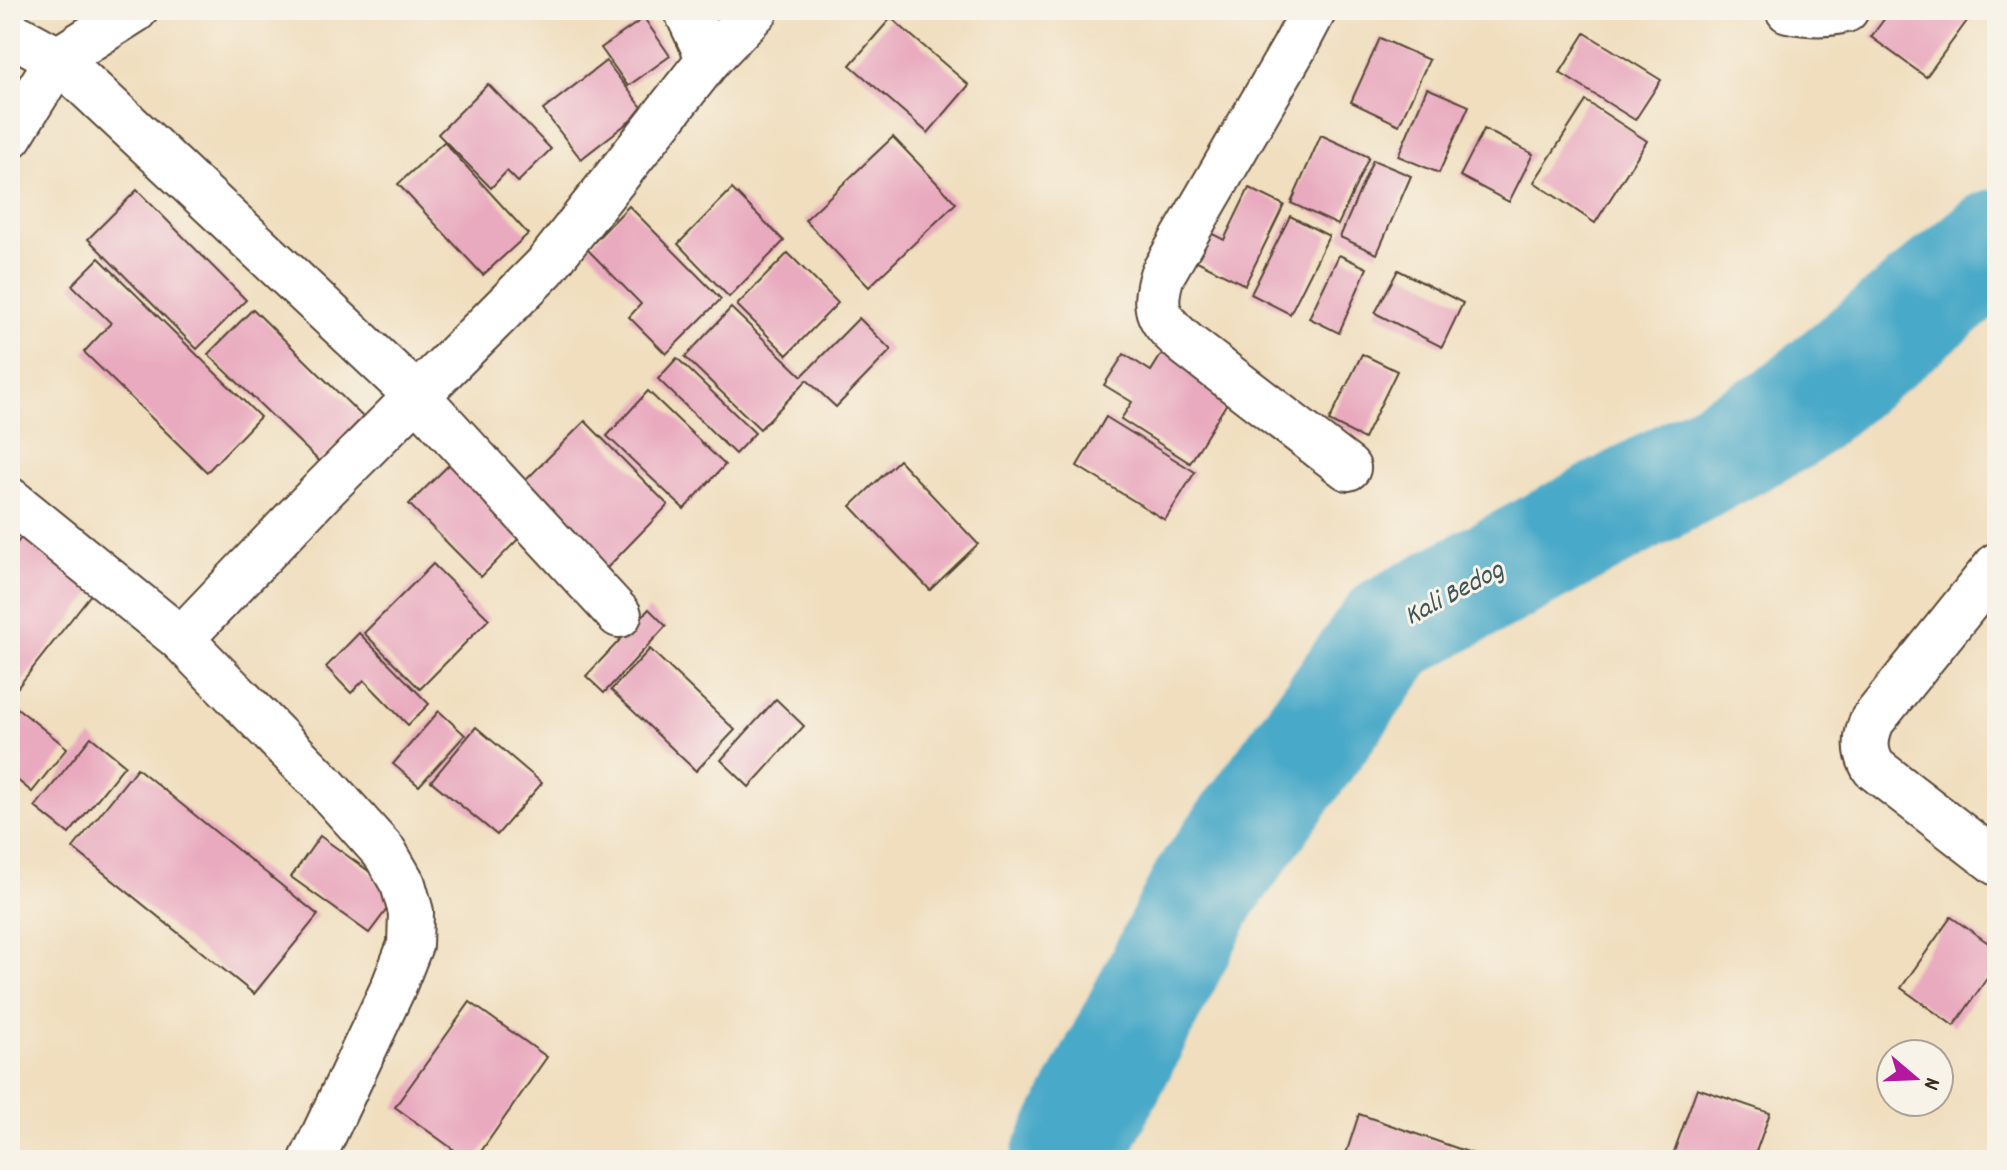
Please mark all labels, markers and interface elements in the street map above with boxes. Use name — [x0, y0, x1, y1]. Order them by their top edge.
water label: Kali Bedog — [1398, 552, 1513, 638]
north arrow — [1875, 1038, 1955, 1118]
text: N — [1914, 1073, 1947, 1094]

